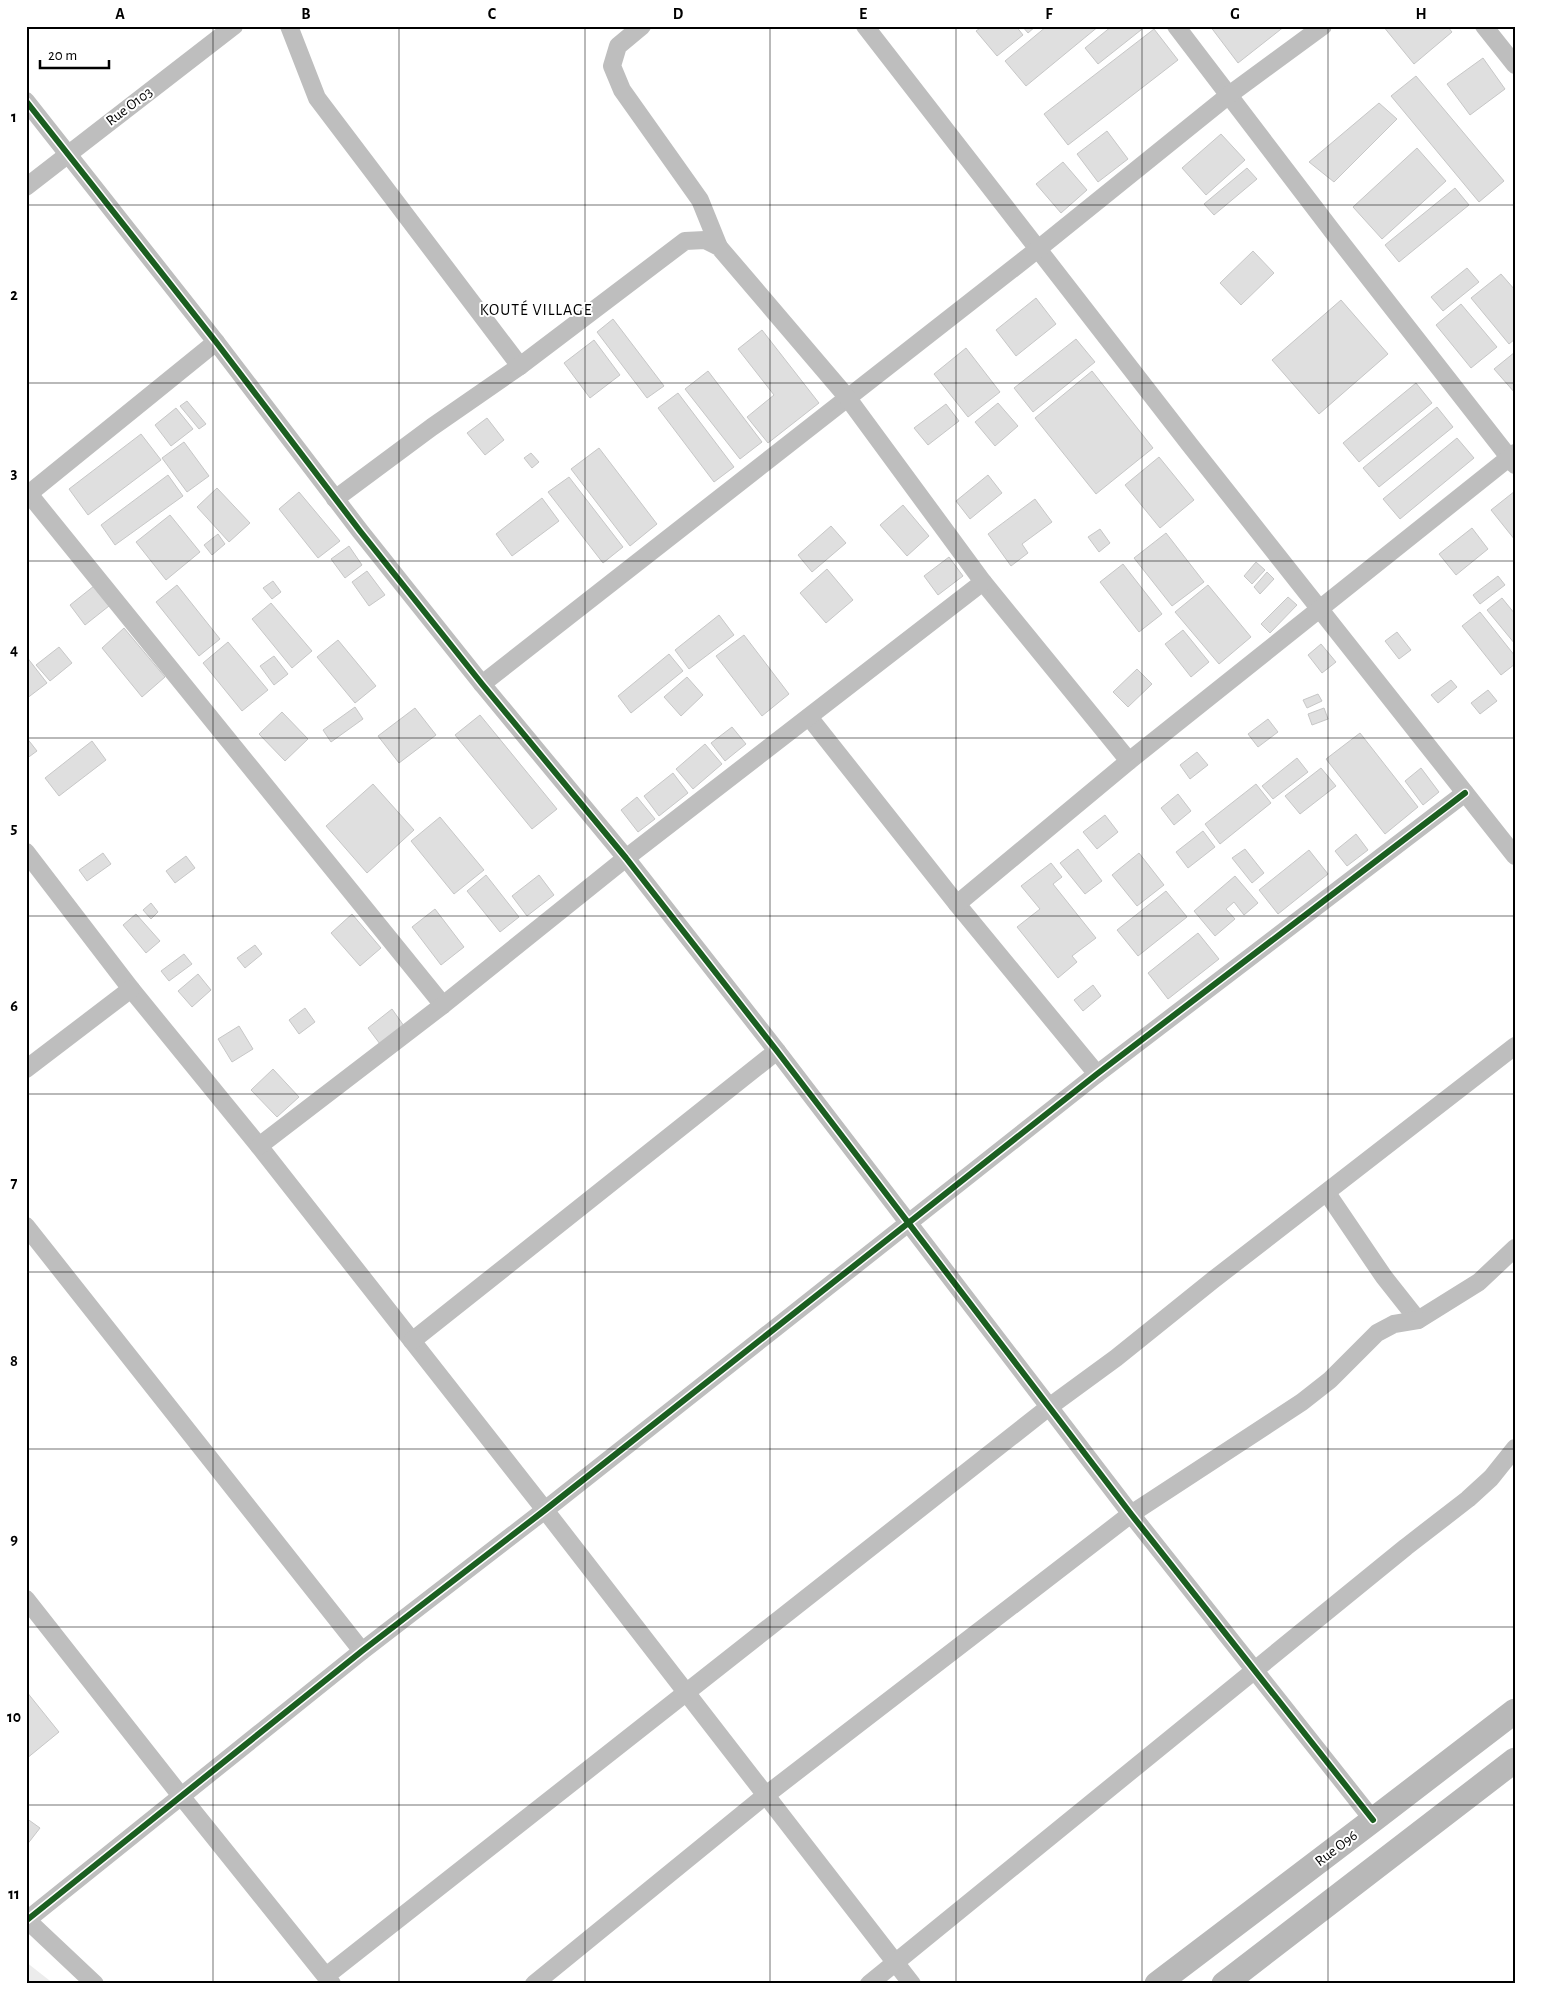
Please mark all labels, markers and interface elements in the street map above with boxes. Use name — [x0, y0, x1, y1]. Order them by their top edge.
text: A — [115, 6, 125, 22]
text: B — [301, 6, 311, 22]
text: C — [488, 6, 497, 22]
text: D — [673, 6, 684, 22]
text: E — [859, 6, 867, 22]
text: F — [1045, 6, 1053, 22]
text: G — [1230, 6, 1240, 22]
text: H — [1415, 6, 1427, 22]
scale bar — [40, 38, 109, 70]
text: 20 m — [48, 48, 77, 63]
street label: Rue O103 — [103, 84, 155, 129]
text: 1 — [11, 109, 17, 125]
text: 2 — [10, 287, 18, 303]
district label: KOUTÉ VILLAGE — [480, 300, 592, 318]
text: 3 — [11, 465, 18, 481]
text: 4 — [10, 642, 18, 658]
text: 5 — [11, 820, 18, 836]
text: 6 — [10, 998, 18, 1014]
text: 7 — [11, 1175, 18, 1191]
text: 8 — [10, 1353, 18, 1369]
text: 9 — [10, 1531, 18, 1547]
text: 10 — [7, 1709, 21, 1725]
street label: Rue O96 — [1312, 1828, 1360, 1869]
text: 11 — [8, 1886, 20, 1902]

